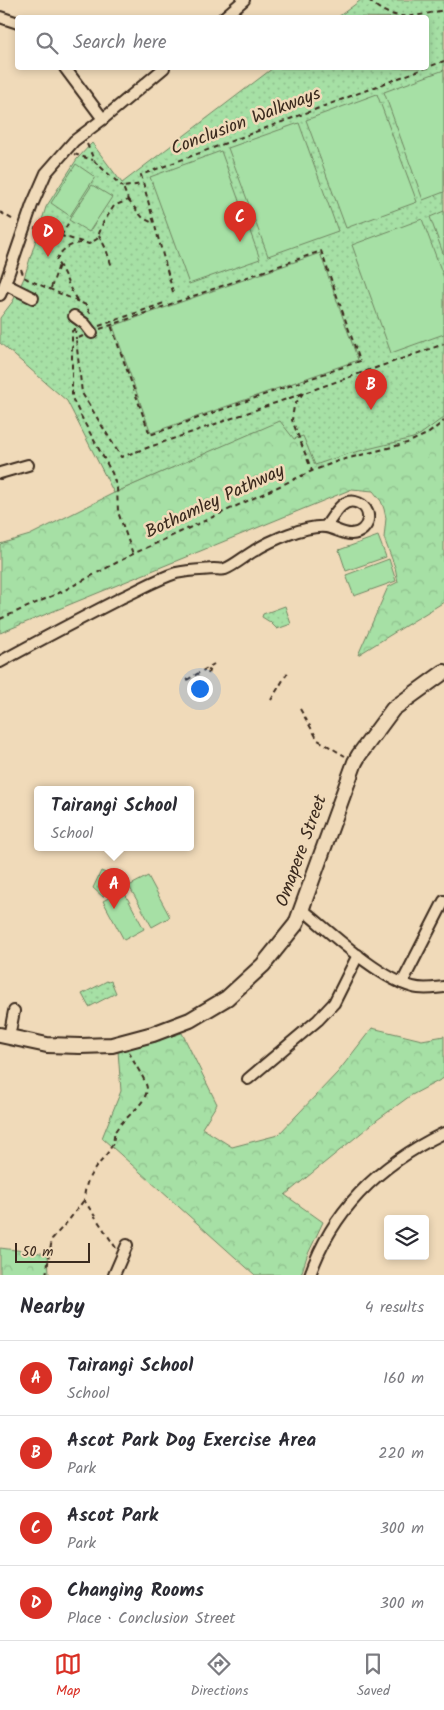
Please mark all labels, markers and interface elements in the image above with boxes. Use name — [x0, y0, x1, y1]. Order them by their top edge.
search box — [15, 15, 429, 70]
text: Search here — [73, 28, 167, 58]
icon: search — [33, 29, 61, 57]
street label: Conclusion Walkways — [167, 80, 326, 164]
pin: C — [224, 201, 256, 242]
pin: D — [32, 216, 64, 257]
pin: B — [355, 369, 387, 410]
street label: Bothamley Pathway — [140, 457, 290, 547]
your location — [187, 676, 213, 702]
popup — [34, 786, 194, 851]
street label: Omapere Street — [268, 790, 336, 911]
text: Tairangi School — [51, 791, 177, 821]
text: School — [51, 821, 93, 846]
pin: A — [98, 868, 130, 909]
map controls — [384, 1215, 429, 1260]
button: layers — [384, 1215, 429, 1260]
scale bar — [15, 1240, 90, 1263]
text: 50 m — [22, 1241, 53, 1263]
text: Nearby — [20, 1291, 85, 1324]
text: 4 results — [365, 1295, 424, 1320]
text: Tairangi School — [67, 1351, 193, 1381]
text: A — [31, 1366, 41, 1391]
text: 160 m — [383, 1366, 424, 1391]
text: School — [67, 1381, 110, 1406]
text: Ascot Park Dog Exercise Area — [67, 1426, 316, 1456]
text: B — [31, 1441, 41, 1466]
text: 220 m — [378, 1441, 424, 1466]
text: Park — [67, 1456, 96, 1481]
text: Ascot Park — [67, 1501, 158, 1531]
text: C — [31, 1516, 41, 1541]
text: 300 m — [380, 1516, 424, 1541]
text: Park — [67, 1531, 96, 1556]
text: Changing Rooms — [67, 1576, 204, 1606]
text: D — [31, 1591, 41, 1616]
text: 300 m — [380, 1591, 424, 1616]
text: Place · Conclusion Street — [67, 1606, 236, 1631]
tab: Map — [54, 1650, 82, 1702]
tab: Directions — [190, 1650, 248, 1702]
tab: Saved — [357, 1650, 390, 1702]

